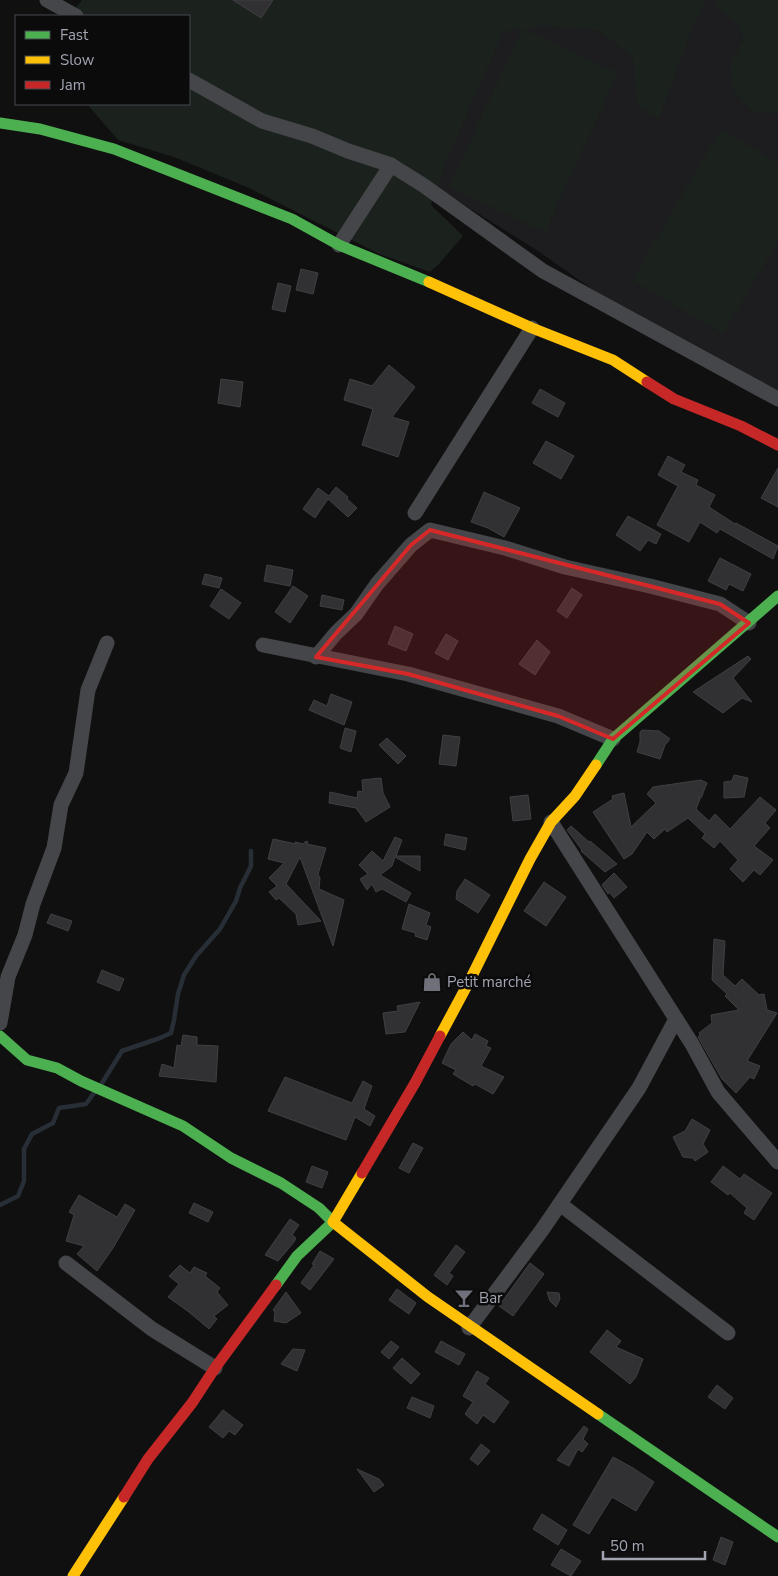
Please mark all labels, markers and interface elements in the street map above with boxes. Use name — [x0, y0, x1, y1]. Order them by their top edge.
legend — [15, 15, 190, 105]
text: Fast — [60, 25, 89, 45]
text: Slow — [60, 50, 95, 70]
text: Jam — [59, 75, 86, 95]
shop icon: Petit marché — [421, 971, 443, 993]
place label: Petit marché — [447, 972, 531, 992]
bar icon: Bar — [453, 1287, 475, 1309]
place label: Bar — [479, 1288, 503, 1308]
scale bar — [603, 1528, 706, 1560]
text: 50 m — [610, 1536, 645, 1556]

